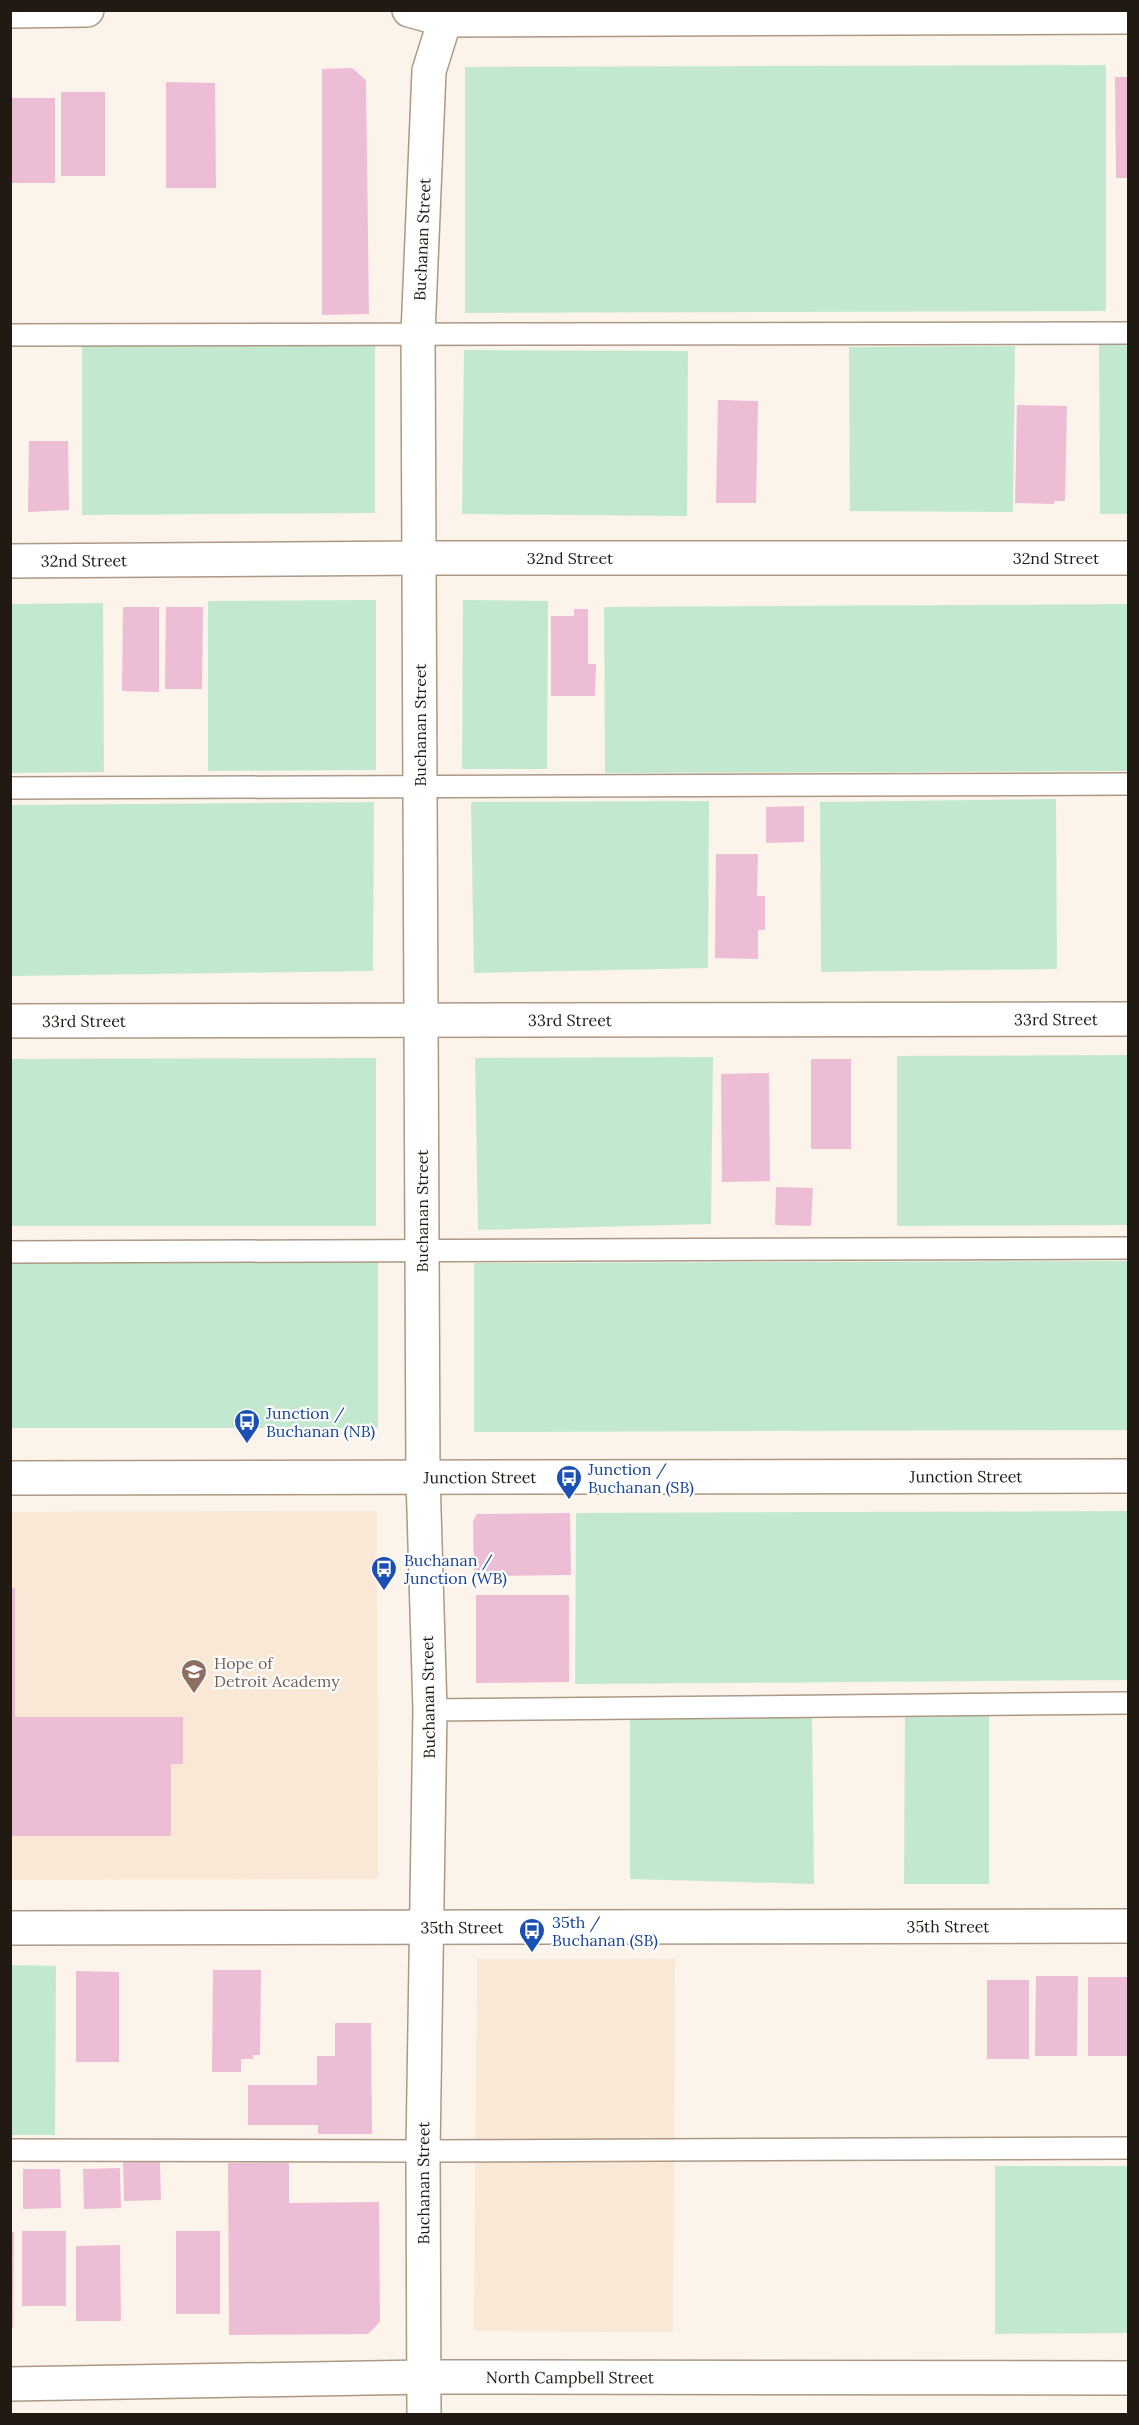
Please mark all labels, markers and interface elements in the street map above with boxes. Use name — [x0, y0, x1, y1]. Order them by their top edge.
street label: Buchanan Street — [409, 177, 435, 301]
street label: 32nd Street — [527, 548, 614, 568]
street label: 32nd Street — [1013, 548, 1100, 568]
street label: 32nd Street — [41, 550, 128, 571]
street label: Buchanan Street — [410, 663, 430, 787]
street label: 33rd Street — [1014, 1009, 1099, 1029]
street label: 33rd Street — [528, 1010, 613, 1030]
street label: 33rd Street — [42, 1011, 127, 1031]
street label: Buchanan Street — [412, 1149, 432, 1273]
place label: Junction / Buchanan (NB) — [265, 1403, 375, 1442]
bus stop icon: Junction / Buchanan (NB) — [232, 1407, 262, 1445]
place label: Junction / Buchanan (SB) — [587, 1459, 694, 1498]
bus stop icon: Junction / Buchanan (SB) — [554, 1463, 584, 1501]
street label: Junction Street — [908, 1466, 1023, 1486]
street label: Junction Street — [422, 1467, 537, 1487]
place label: Buchanan / Junction (WB) — [403, 1550, 507, 1589]
bus stop icon: Buchanan / Junction (WB) — [369, 1554, 399, 1592]
street label: Buchanan Street — [417, 1635, 439, 1759]
place label: Hope of Detroit Academy — [214, 1653, 340, 1691]
school or university icon: Hope of Detroit Academy — [179, 1657, 209, 1695]
place label: 35th / Buchanan (SB) — [552, 1912, 658, 1951]
bus stop icon: 35th / Buchanan (SB) — [517, 1916, 547, 1954]
street label: 35th Street — [906, 1916, 990, 1936]
street label: 35th Street — [420, 1917, 504, 1937]
street label: Buchanan Street — [413, 2120, 433, 2245]
street label: North Campbell Street — [486, 2367, 655, 2387]

